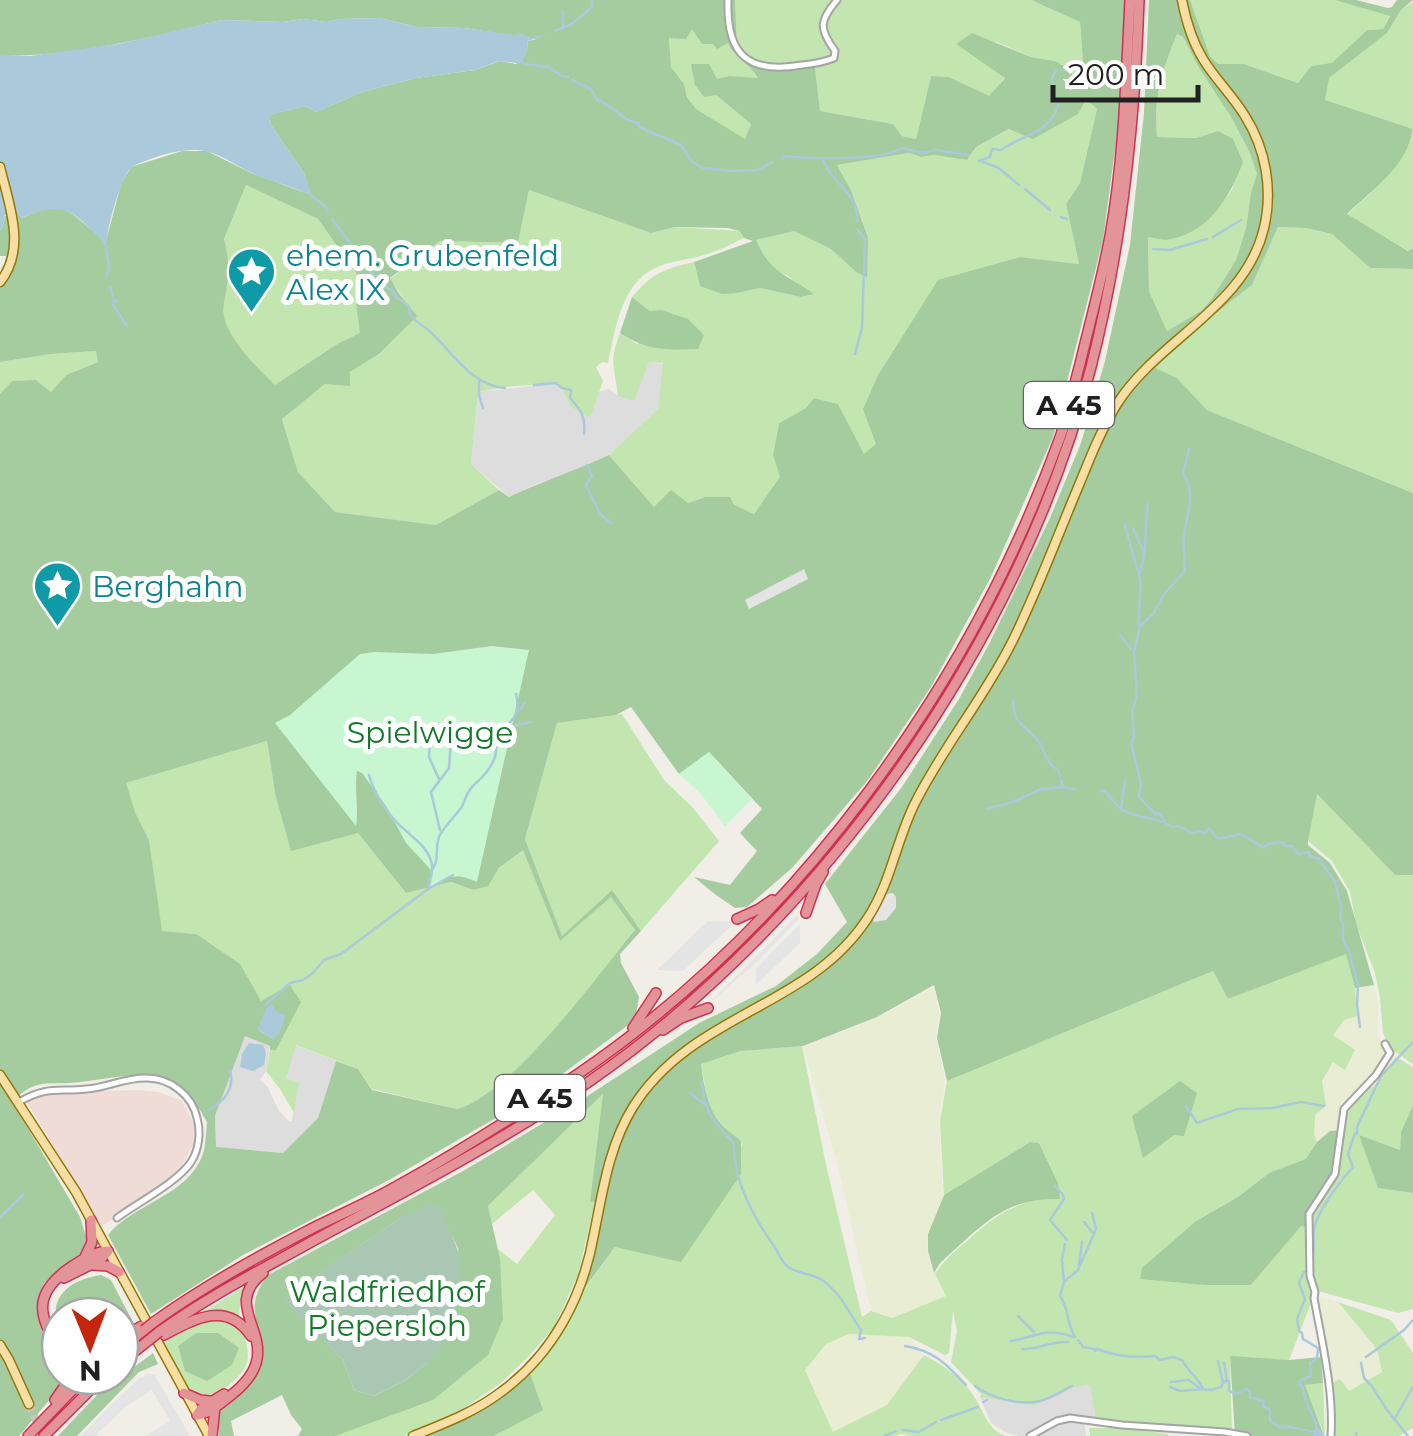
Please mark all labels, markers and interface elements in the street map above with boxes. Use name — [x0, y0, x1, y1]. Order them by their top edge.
scale bar — [1053, 40, 1198, 102]
text: 200 m — [1068, 56, 1164, 93]
place label: ehem. Grubenfeld Alex IX — [286, 237, 559, 308]
place icon: ehem. Grubenfeld Alex IX — [225, 246, 277, 314]
road number: A 45 — [1024, 382, 1114, 428]
place icon: Berghahn — [31, 560, 83, 628]
place label: Berghahn — [92, 568, 243, 605]
park label: Spielwigge — [347, 714, 513, 751]
road number: A 45 — [495, 1075, 585, 1121]
park label: Waldfriedhof Piepersloh — [289, 1273, 487, 1344]
north arrow — [40, 1296, 140, 1396]
text: N — [79, 1354, 102, 1388]

